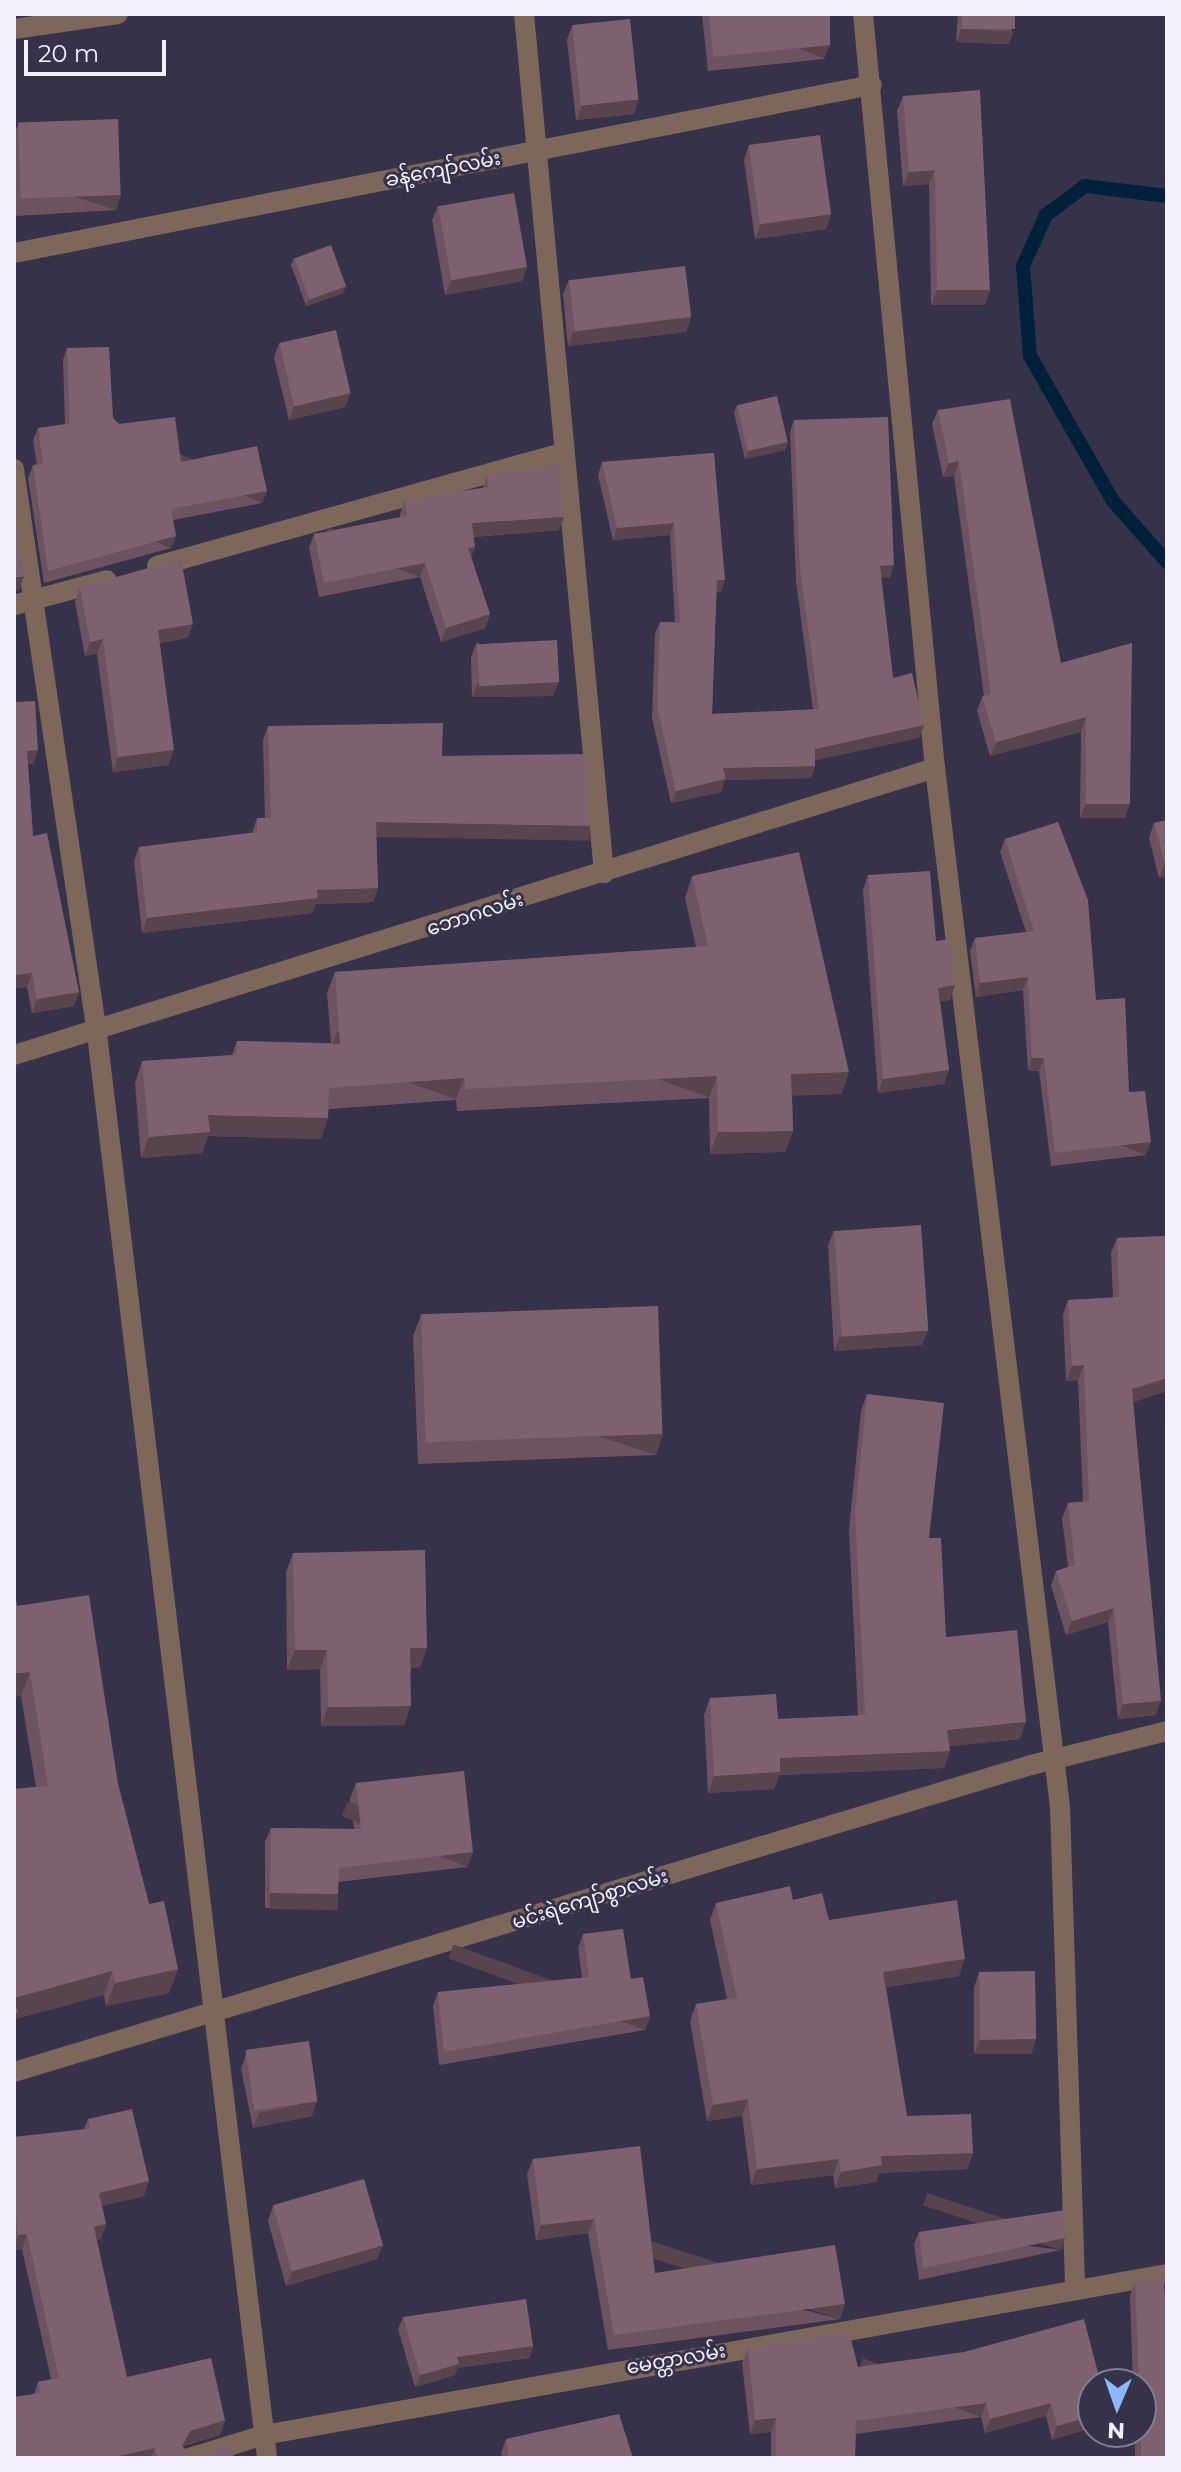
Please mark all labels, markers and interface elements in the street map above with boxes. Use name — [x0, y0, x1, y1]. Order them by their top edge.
scale bar — [28, 24, 170, 74]
text: 20 m — [38, 39, 99, 68]
street label: ခန့်ကျော်လမ်း — [383, 146, 503, 192]
street label: ဘောဂလမ်း — [424, 887, 526, 941]
street label: မင်းရဲကျော်စွာလမ်း — [509, 1864, 671, 1934]
street label: မေတ္တာလမ်း — [624, 2338, 728, 2380]
north arrow — [1077, 2368, 1157, 2448]
text: N — [1107, 2417, 1126, 2444]

